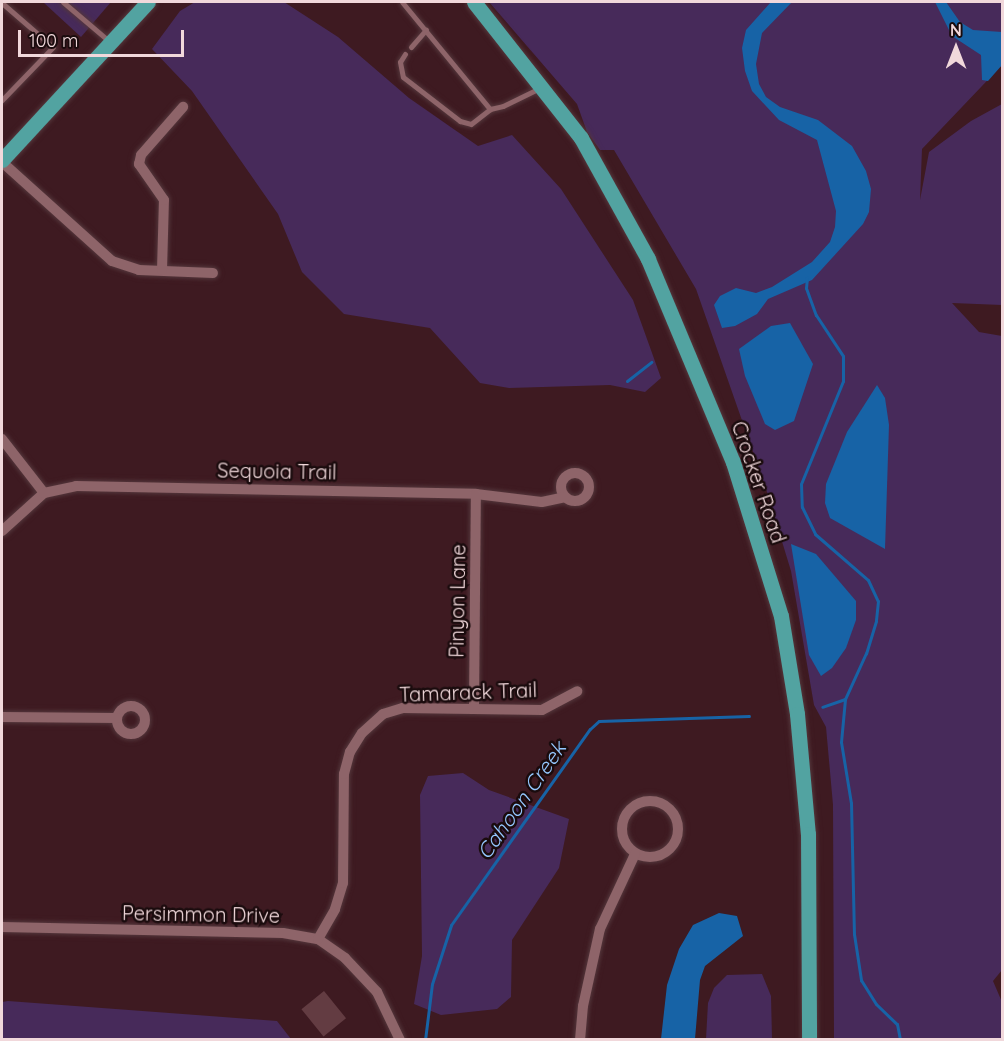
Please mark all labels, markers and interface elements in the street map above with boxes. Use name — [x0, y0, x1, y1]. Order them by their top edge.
scale bar — [21, 18, 188, 56]
north arrow — [926, 18, 986, 78]
text: N — [950, 20, 962, 40]
text: 100 m — [29, 29, 78, 52]
street label: Crocker Road — [727, 418, 791, 546]
street label: Sequoia Trail — [217, 458, 337, 484]
street label: Pinyon Lane — [444, 544, 470, 658]
street label: Tamarack Trail — [399, 678, 537, 706]
water label: Cahoon Creek — [471, 736, 571, 864]
street label: Persimmon Drive — [122, 901, 280, 927]

